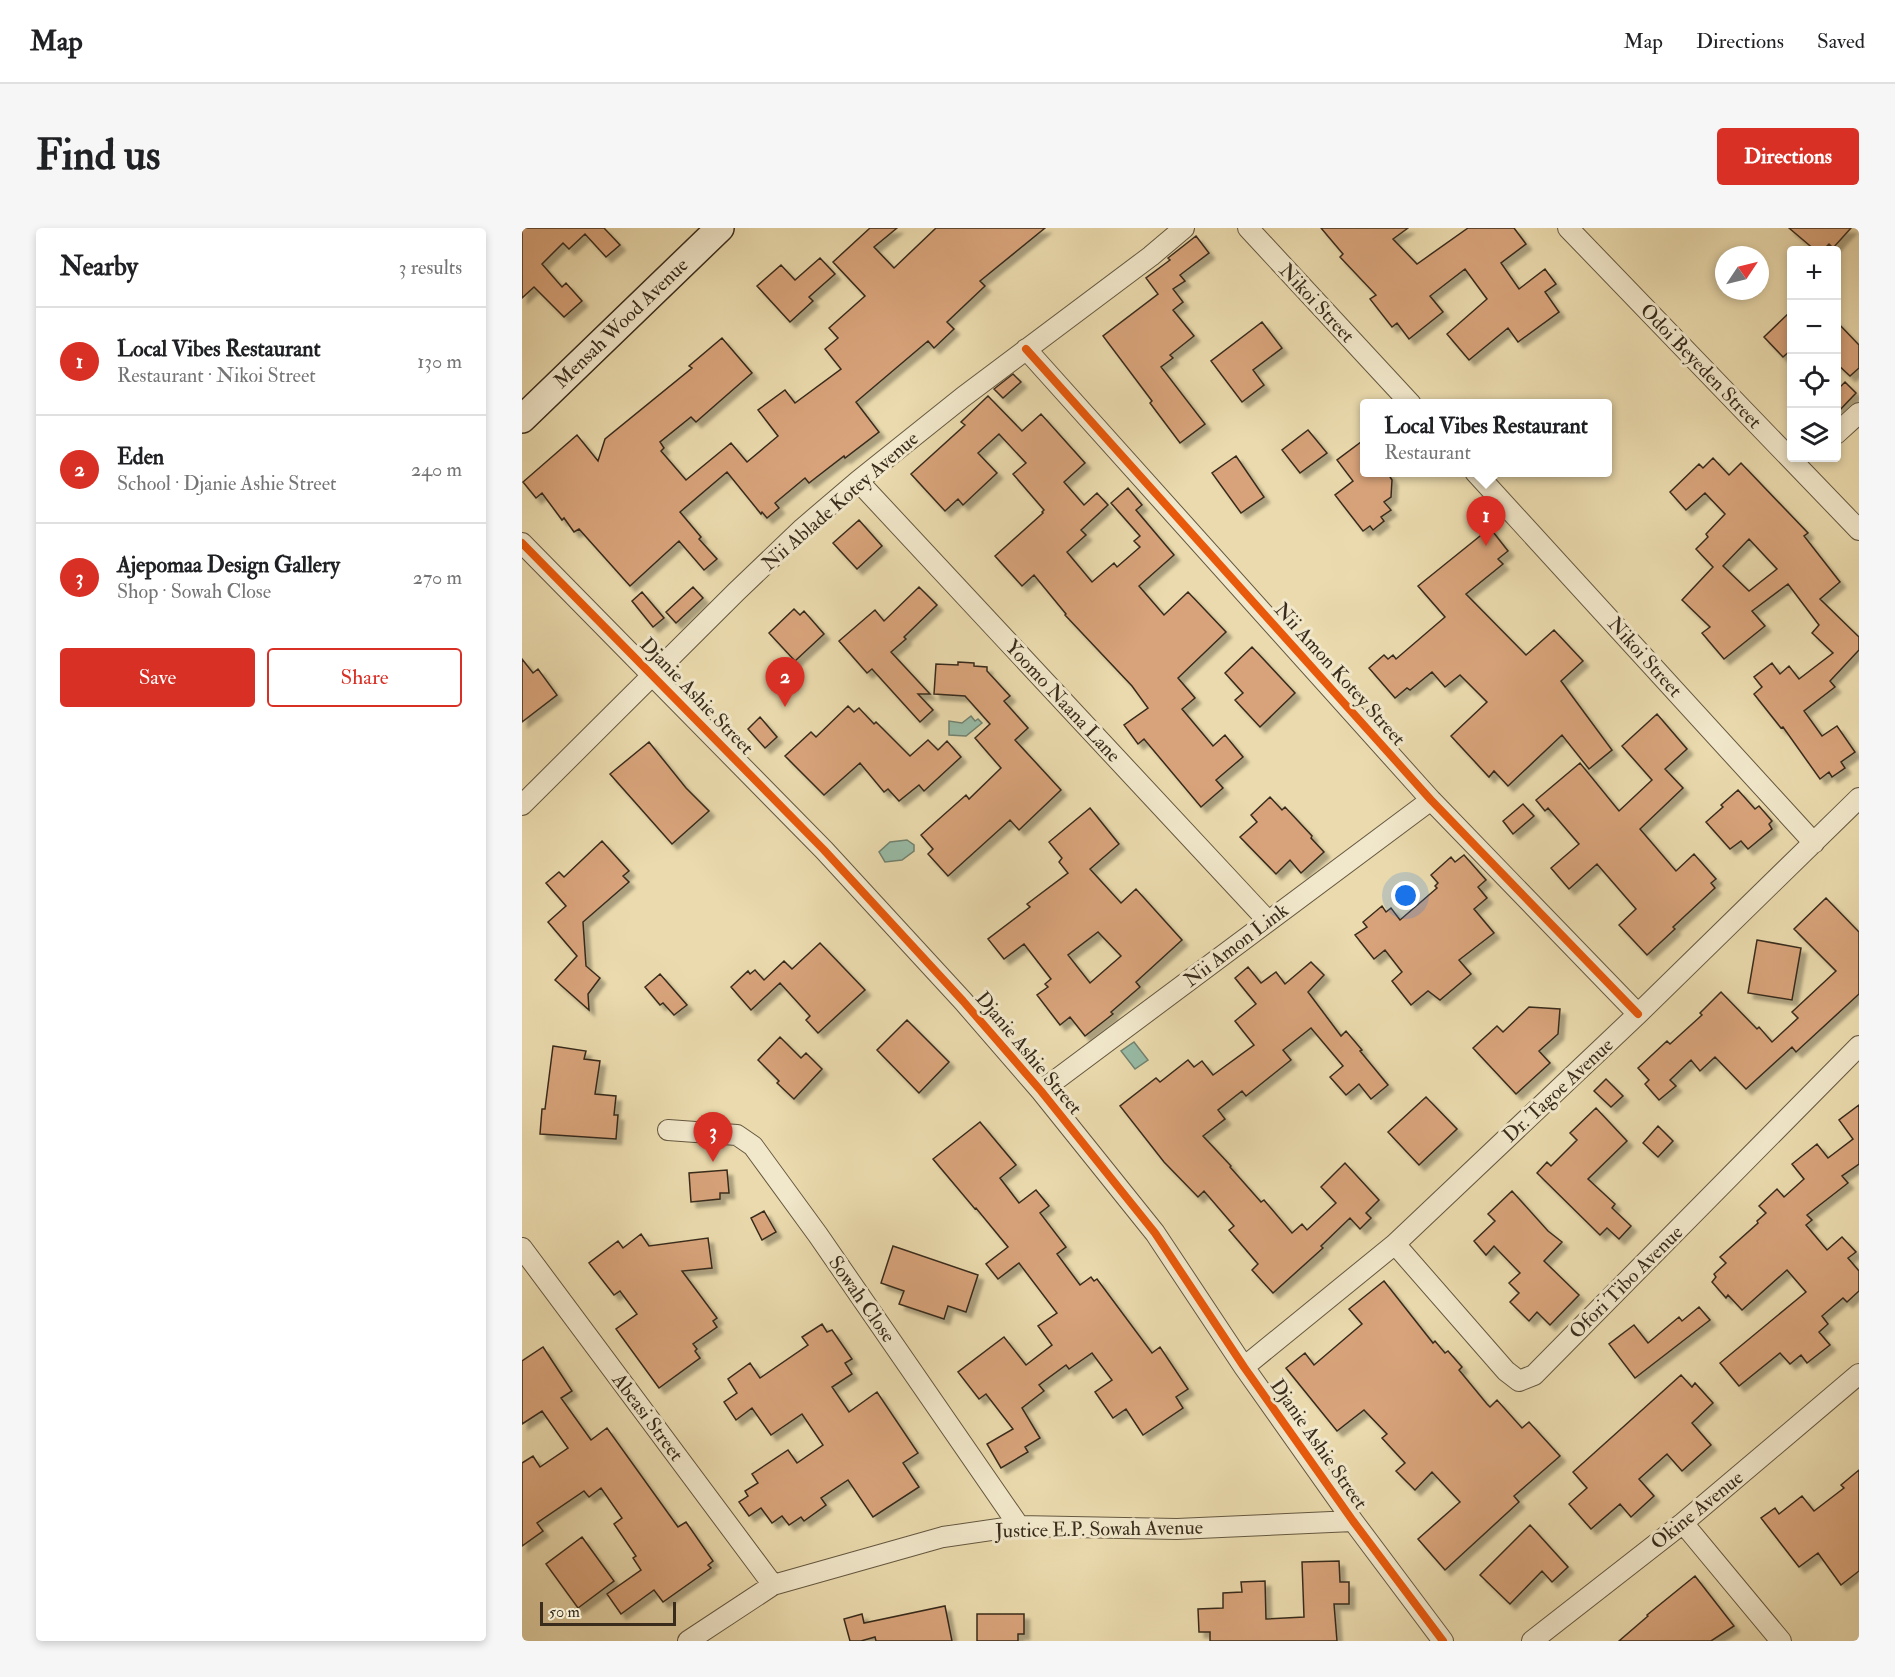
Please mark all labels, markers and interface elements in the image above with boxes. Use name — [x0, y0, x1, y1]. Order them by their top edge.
text: Map — [30, 24, 83, 59]
text: Map — [1623, 28, 1663, 55]
text: Directions — [1696, 28, 1784, 55]
text: Saved — [1817, 28, 1865, 55]
button: Directions — [1717, 128, 1859, 185]
text: Find us — [36, 130, 160, 182]
north arrow — [1715, 246, 1769, 300]
map controls — [1787, 246, 1841, 462]
button: + — [1787, 246, 1841, 300]
text: Nearby — [60, 251, 138, 283]
street label: Mensah Wood Avenue — [549, 252, 693, 394]
text: 3 results — [399, 255, 462, 280]
street label: Nikoi Street — [1274, 258, 1360, 348]
street label: Odoi Beyeden Street — [1635, 298, 1768, 434]
button: − — [1787, 300, 1841, 354]
text: Local Vibes Restaurant — [117, 335, 321, 363]
text: 1 — [76, 349, 83, 374]
text: 130 m — [417, 349, 462, 374]
button: locate — [1787, 354, 1841, 408]
text: Restaurant · Nikoi Street — [117, 363, 316, 388]
popup — [1360, 399, 1612, 477]
button: layers — [1787, 408, 1841, 462]
text: Local Vibes Restaurant — [1384, 412, 1588, 440]
street label: Nii Ablade Kotey Avenue — [756, 426, 924, 576]
text: Restaurant — [1384, 440, 1471, 465]
text: Eden — [117, 443, 164, 471]
text: 2 — [74, 457, 85, 482]
text: 240 m — [411, 457, 462, 482]
text: School · Djanie Ashie Street — [117, 471, 337, 496]
pin: 1 — [1466, 496, 1506, 546]
text: Ajepomaa Design Gallery — [117, 551, 340, 579]
text: 3 — [76, 565, 83, 590]
text: 270 m — [413, 565, 462, 590]
text: Shop · Sowah Close — [117, 579, 271, 604]
street label: Nii Amon Kotey Street — [1269, 597, 1411, 751]
street label: Nikoi Street — [1602, 612, 1688, 703]
street label: Djanie Ashie Street — [635, 632, 760, 760]
street label: Yoomo Naana Lane — [1000, 635, 1126, 767]
button: Save — [60, 648, 255, 707]
button: Share — [267, 648, 462, 707]
pin: 2 — [766, 658, 804, 707]
your location — [1391, 881, 1420, 910]
street label: Nii Amon Link — [1179, 897, 1294, 992]
street label: Djanie Ashie Street — [970, 986, 1088, 1120]
street label: Dr. Tagoe Avenue — [1497, 1032, 1619, 1148]
pin: 3 — [694, 1112, 732, 1162]
street label: Ofori Tibo Avenue — [1564, 1220, 1688, 1344]
street label: Sowah Close — [823, 1251, 901, 1347]
street label: Abeasi Street — [606, 1367, 689, 1466]
street label: Djanie Ashie Street — [1265, 1374, 1373, 1514]
street label: Okine Avenue — [1646, 1465, 1748, 1555]
street label: Justice E.P. Sowah Avenue — [994, 1515, 1203, 1543]
scale bar — [540, 1599, 676, 1626]
text: 50 m — [549, 1602, 580, 1622]

